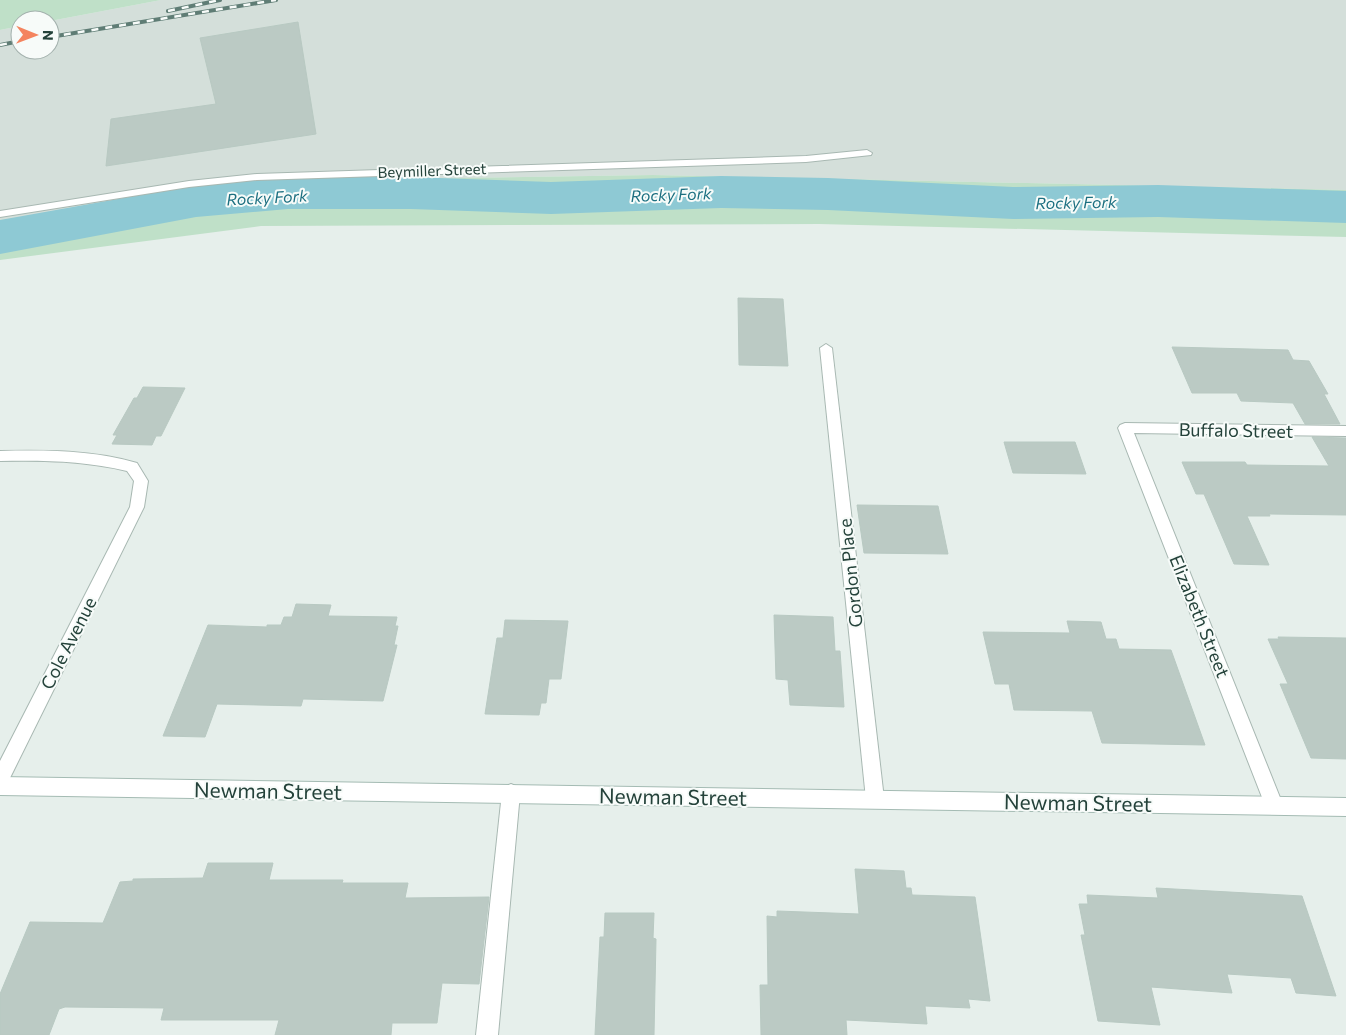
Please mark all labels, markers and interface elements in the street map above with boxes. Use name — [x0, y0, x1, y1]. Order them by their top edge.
north arrow — [10, 10, 60, 60]
text: N — [40, 30, 57, 41]
street label: Beymiller Street — [377, 159, 487, 181]
water label: Rocky Fork — [630, 183, 712, 205]
water label: Rocky Fork — [226, 185, 308, 209]
water label: Rocky Fork — [1035, 192, 1117, 212]
street label: Buffalo Street — [1179, 418, 1293, 442]
street label: Gordon Place — [833, 517, 867, 629]
street label: Elizabeth Street — [1165, 551, 1235, 681]
street label: Cole Avenue — [35, 593, 101, 693]
street label: Newman Street — [194, 776, 342, 804]
street label: Newman Street — [599, 782, 747, 810]
street label: Newman Street — [1004, 788, 1152, 816]

